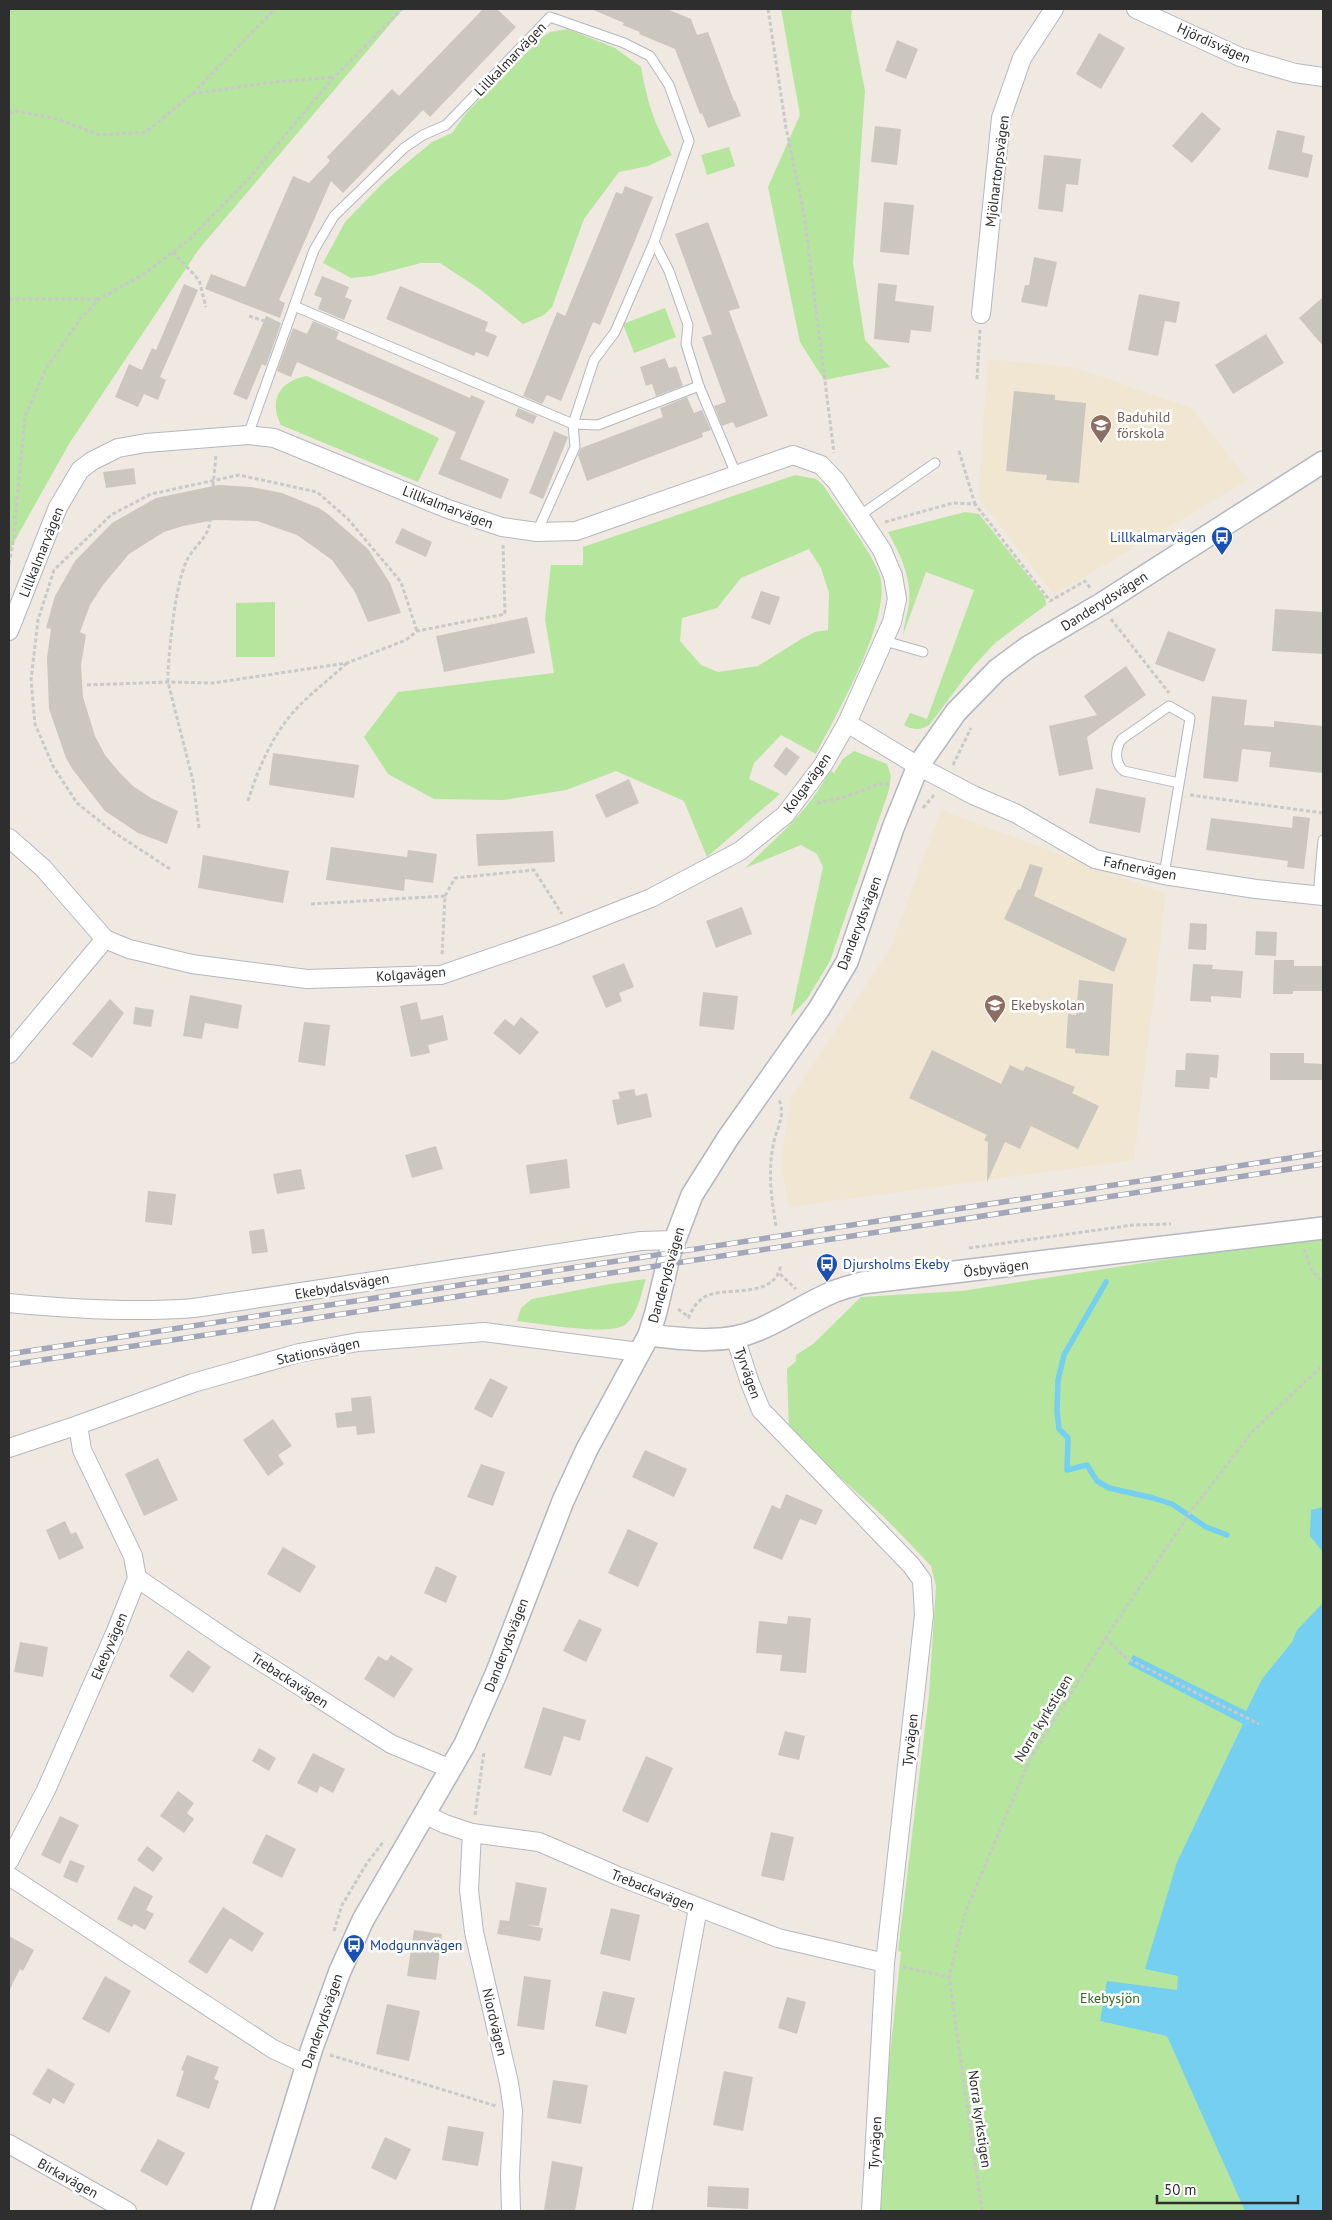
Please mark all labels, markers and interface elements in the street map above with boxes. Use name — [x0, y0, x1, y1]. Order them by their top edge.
street label: Lillkalmarvägen — [470, 18, 550, 100]
street label: Hjördisvägen — [1174, 19, 1254, 67]
street label: Mjölnartorpsvägen — [981, 114, 1013, 228]
place label: Baduhild förskola — [1117, 408, 1170, 442]
school or university icon: Baduhild förskola — [1089, 413, 1113, 444]
street label: Lillkalmarvägen — [400, 481, 496, 533]
street label: Lillkalmarvägen — [15, 504, 67, 600]
bus stop icon: Lillkalmarvägen — [1210, 525, 1234, 556]
place label: Lillkalmarvägen — [1110, 528, 1206, 546]
street label: Danderydsvägen — [1057, 567, 1151, 635]
street label: Kolgavägen — [779, 749, 835, 817]
street label: Fafnervägen — [1102, 852, 1178, 884]
street label: Danderydsvägen — [833, 874, 885, 972]
street label: Kolgavägen — [376, 963, 446, 985]
school or university icon: Ekebyskolan — [983, 993, 1007, 1024]
place label: Ekebyskolan — [1011, 996, 1085, 1014]
street label: Danderydsvägen — [644, 1225, 688, 1325]
bus stop icon: Djursholms Ekeby — [815, 1252, 839, 1283]
place label: Djursholms Ekeby — [843, 1255, 950, 1273]
street label: Ösbyvägen — [962, 1255, 1030, 1281]
street label: Ekebydalsvägen — [293, 1269, 391, 1303]
street label: Stationsvägen — [275, 1333, 361, 1369]
street label: Tyrvägen — [731, 1345, 765, 1401]
street label: Danderydsvägen — [480, 1596, 532, 1694]
street label: Ekebyvägen — [87, 1610, 131, 1682]
street label: Trebackavägen — [248, 1648, 332, 1712]
street label: Norra kyrkstigen — [1010, 1671, 1076, 1765]
street label: Tyrvägen — [898, 1713, 922, 1767]
street label: Trebackavägen — [609, 1865, 697, 1915]
bus stop icon: Modgunnvägen — [342, 1933, 366, 1964]
place label: Modgunnvägen — [370, 1936, 462, 1954]
street label: Danderydsvägen — [297, 1971, 347, 2071]
street label: Niordvägen — [478, 1986, 512, 2058]
park label: Ekebysjön — [1080, 1989, 1140, 2007]
street label: Norra kyrkstigen — [964, 2069, 996, 2169]
street label: Tyrvägen — [865, 2116, 885, 2170]
street label: Birkavägen — [35, 2154, 101, 2202]
scale bar — [1157, 2172, 1298, 2204]
text: 50 m — [1164, 2180, 1197, 2199]

